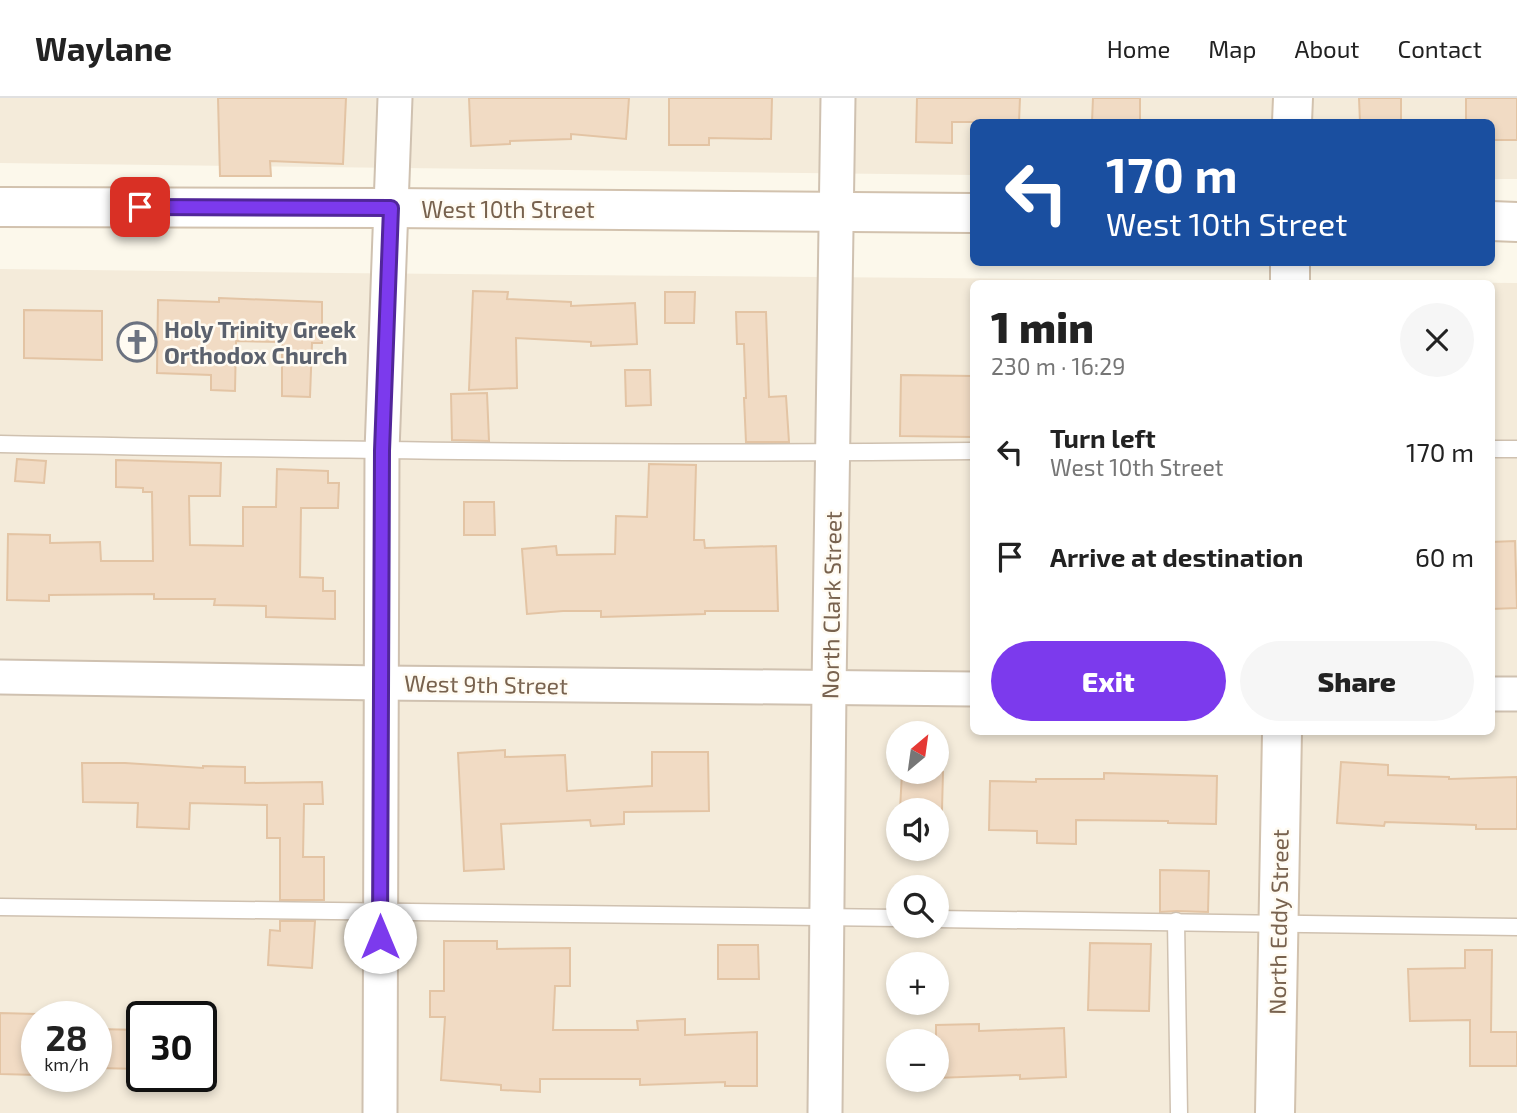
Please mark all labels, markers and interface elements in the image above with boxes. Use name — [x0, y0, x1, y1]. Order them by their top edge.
text: Waylane — [35, 28, 172, 68]
text: Home — [1107, 34, 1170, 63]
text: Map — [1208, 34, 1256, 63]
text: About — [1294, 34, 1360, 63]
text: Contact — [1398, 34, 1482, 63]
text: 170 m — [1106, 144, 1238, 203]
icon: left — [991, 147, 1082, 238]
pin — [110, 177, 170, 237]
icon: arrive — [121, 188, 159, 226]
street label: West 10th Street — [421, 195, 595, 223]
text: West 10th Street — [1106, 204, 1347, 242]
text: 1 min — [991, 301, 1094, 351]
button: close — [1400, 303, 1474, 377]
place label: Holy Trinity Greek Orthodox Church — [164, 315, 356, 369]
church icon: Holy Trinity Greek Orthodox Church — [116, 321, 158, 363]
text: 230 m · 16:29 — [991, 352, 1125, 380]
text: Turn left — [1050, 422, 1156, 453]
icon: left — [991, 433, 1029, 471]
text: 170 m — [1406, 436, 1474, 467]
text: West 10th Street — [1050, 453, 1224, 481]
street label: North Clark Street — [815, 511, 847, 699]
icon: arrive — [991, 538, 1029, 576]
text: Arrive at destination — [1050, 541, 1303, 572]
text: 60 m — [1415, 541, 1474, 572]
button: Exit — [991, 641, 1226, 721]
button: Share — [1240, 641, 1474, 721]
street label: West 9th Street — [404, 669, 568, 699]
north arrow — [886, 721, 948, 784]
map controls — [886, 721, 949, 1092]
button: sound — [886, 798, 949, 861]
street label: North Eddy Street — [1262, 829, 1294, 1015]
button: search — [886, 875, 949, 938]
position arrow — [343, 900, 417, 974]
button: + — [886, 952, 949, 1015]
speed limit sign: 30 — [126, 1001, 217, 1092]
text: 28 — [45, 1016, 88, 1058]
button: − — [886, 1029, 949, 1092]
text: km/h — [44, 1053, 89, 1075]

